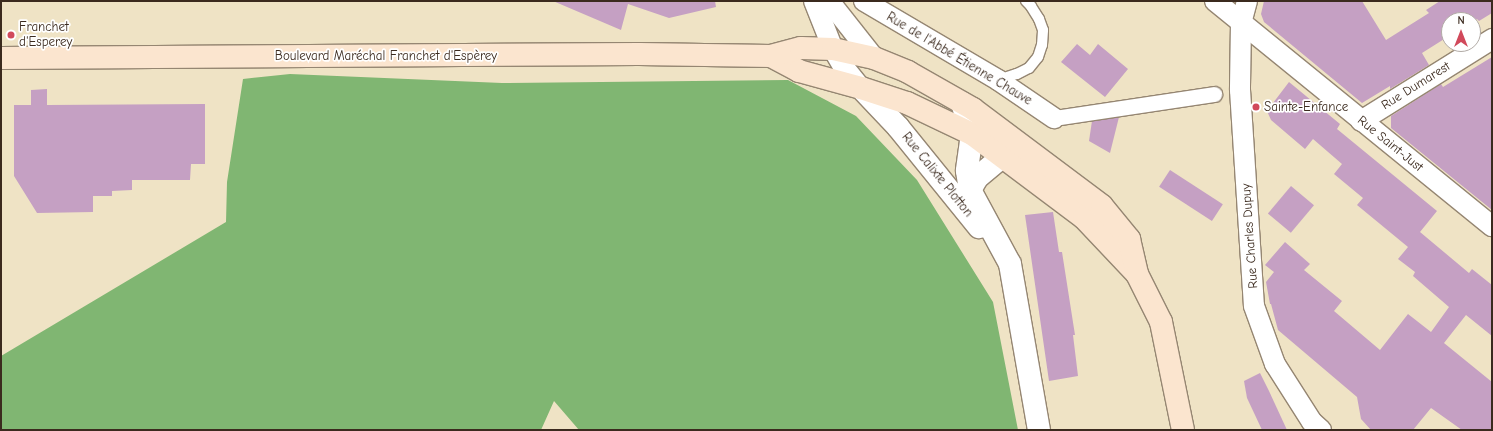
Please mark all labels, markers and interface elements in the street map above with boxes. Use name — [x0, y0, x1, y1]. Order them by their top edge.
street label: Rue de l'Abbé Étienne Chauve — [883, 9, 1035, 109]
north arrow — [1441, 12, 1481, 52]
text: N — [1457, 14, 1465, 27]
place label: Franchet d'Esperey — [19, 20, 72, 51]
marker: Franchet d'Esperey — [6, 30, 16, 40]
street label: Boulevard Maréchal Franchet d'Espèrey — [275, 48, 497, 64]
street label: Rue Dumarest — [1379, 59, 1453, 113]
place label: Sainte-Enfance — [1264, 99, 1348, 115]
marker: Sainte-Enfance — [1251, 102, 1261, 112]
street label: Rue Saint-Just — [1354, 113, 1426, 175]
street label: Rue Calixte Plotton — [898, 130, 976, 220]
street label: Rue Charles Dupuy — [1239, 183, 1261, 289]

